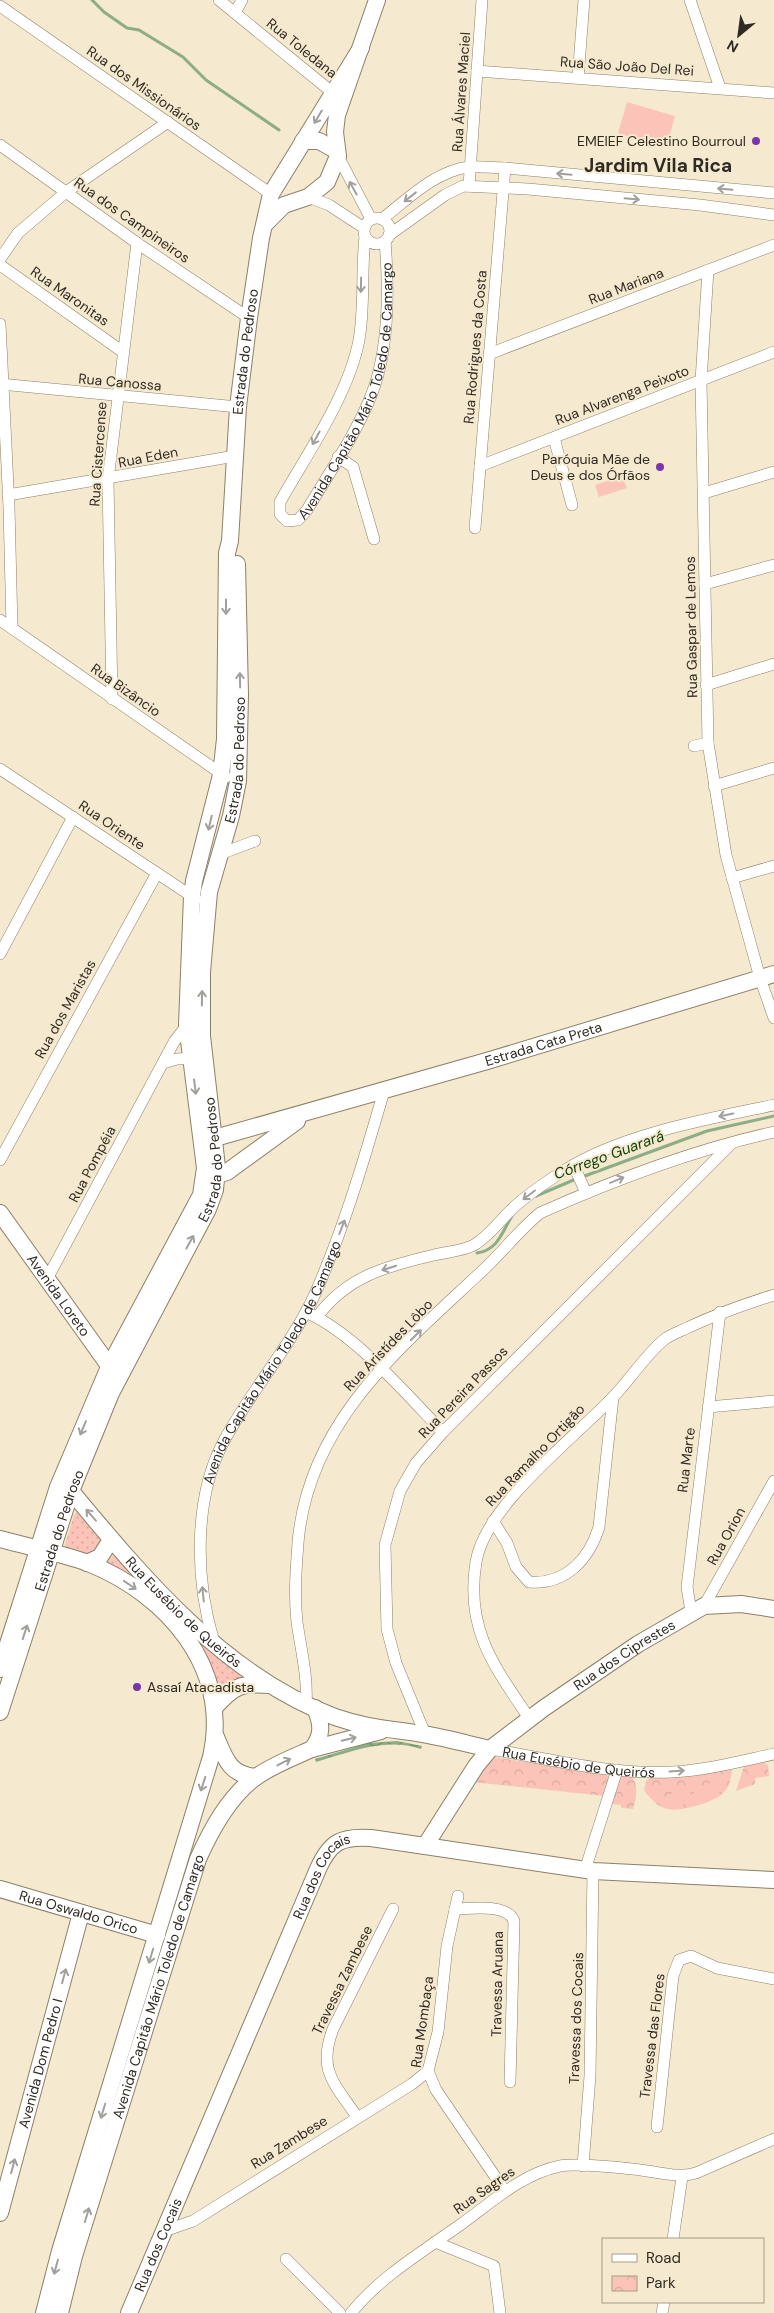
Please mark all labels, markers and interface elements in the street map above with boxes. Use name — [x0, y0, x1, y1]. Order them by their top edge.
north arrow — [714, 10, 764, 60]
street label: Rua Toledana — [263, 14, 341, 82]
street label: Rua Álvares Maciel — [448, 31, 474, 153]
text: N — [724, 36, 742, 57]
street label: Rua dos Missionários — [83, 42, 205, 134]
street label: Rua São João Del Rei — [560, 52, 694, 80]
one-way arrow — [313, 109, 323, 123]
place label: EMEIEF Celestino Bourroul — [577, 132, 746, 150]
marker: EMEIEF Celestino Bourroul — [750, 135, 762, 147]
district label: Jardim Vila Rica — [584, 153, 732, 178]
one-way arrow — [556, 169, 572, 178]
street label: Rua dos Campineiros — [71, 173, 193, 267]
one-way arrow — [348, 181, 358, 196]
one-way arrow — [718, 184, 734, 194]
one-way arrow — [404, 192, 417, 203]
one-way arrow — [624, 194, 640, 204]
street label: Rua Maronitas — [27, 262, 113, 330]
street label: Avenida Capitão Mário Toledo de Camargo — [294, 262, 396, 523]
street label: Rua Mariana — [586, 263, 666, 309]
street label: Rua Rodrigues da Costa — [459, 270, 491, 424]
one-way arrow — [356, 276, 366, 293]
street label: Estrada do Pedroso — [229, 288, 262, 415]
street label: Rua Alvarenga Peixoto — [552, 361, 692, 429]
street label: Rua Canossa — [78, 369, 162, 395]
street label: Rua Cistercense — [85, 401, 111, 507]
one-way arrow — [310, 430, 320, 445]
street label: Rua Eden — [117, 442, 179, 472]
place label: Paróquia Mãe de Deus e dos Órfãos — [531, 450, 650, 484]
marker: Paróquia Mãe de Deus e dos Órfãos — [654, 461, 666, 473]
street label: Rua Gaspar de Lemos — [681, 556, 701, 698]
one-way arrow — [221, 598, 231, 615]
street label: Rua Bizâncio — [88, 659, 164, 721]
one-way arrow — [235, 672, 245, 688]
street label: Estrada do Pedroso — [220, 697, 249, 825]
street label: Rua Oriente — [75, 796, 149, 854]
one-way arrow — [205, 814, 214, 830]
street label: Rua dos Maristas — [30, 956, 100, 1062]
one-way arrow — [197, 991, 207, 1007]
street label: Estrada Cata Preta — [483, 1018, 604, 1070]
one-way arrow — [190, 1079, 200, 1095]
street label: Estrada do Pedroso — [194, 1096, 226, 1225]
one-way arrow — [719, 1110, 735, 1120]
street label: Rua Pompéia — [64, 1123, 120, 1205]
water label: Córrego Guarará — [551, 1126, 667, 1184]
one-way arrow — [609, 1175, 624, 1185]
one-way arrow — [522, 1190, 536, 1200]
one-way arrow — [338, 1220, 347, 1236]
one-way arrow — [186, 1235, 196, 1249]
street label: Avenida Capitão Mário Toledo de Camargo — [199, 1238, 345, 1486]
street label: Avenida Loreto — [23, 1251, 94, 1340]
one-way arrow — [382, 1263, 398, 1273]
street label: Rua Aristídes Lôbo — [340, 1295, 436, 1395]
one-way arrow — [410, 1329, 422, 1341]
street label: Rua Pereira Passos — [415, 1342, 511, 1442]
street label: Rua Ramalho Ortigão — [482, 1400, 588, 1510]
one-way arrow — [78, 1420, 88, 1435]
street label: Rua Marte — [673, 1426, 699, 1494]
street label: Estrada do Pedroso — [30, 1467, 88, 1593]
street label: Rua Orion — [703, 1504, 749, 1568]
one-way arrow — [85, 1509, 97, 1522]
street label: Rua Eusébio de Queirós — [122, 1553, 245, 1672]
one-way arrow — [123, 1580, 137, 1590]
one-way arrow — [198, 1587, 208, 1603]
street label: Rua dos Ciprestes — [570, 1616, 678, 1694]
one-way arrow — [21, 1625, 31, 1641]
place label: Assaí Atacadista — [147, 1678, 254, 1696]
marker: Assaí Atacadista — [131, 1681, 143, 1693]
one-way arrow — [340, 1734, 356, 1743]
street label: Rua Eusébio de Queirós — [501, 1742, 655, 1781]
one-way arrow — [276, 1757, 291, 1767]
one-way arrow — [669, 1766, 685, 1776]
one-way arrow — [198, 1775, 207, 1791]
street label: Rua dos Cocais — [289, 1830, 352, 1922]
street label: Avenida Capitão Mário Toledo de Camargo — [108, 1851, 208, 2121]
street label: Rua Oswaldo Orico — [17, 1886, 140, 1938]
street label: Travessa Zambese — [308, 1922, 376, 2038]
street label: Travessa Aruana — [487, 1931, 507, 2037]
one-way arrow — [145, 1948, 155, 1964]
street label: Travessa dos Cocais — [565, 1952, 587, 2084]
one-way arrow — [60, 1968, 69, 1984]
street label: Travessa das Flores — [635, 1972, 669, 2100]
street label: Rua Mombaça — [407, 1975, 437, 2069]
street label: Avenida Dom Pedro I — [14, 1996, 67, 2130]
one-way arrow — [98, 2103, 107, 2119]
street label: Rua Zambese — [247, 2111, 331, 2173]
one-way arrow — [8, 2159, 18, 2175]
street label: Rua Sagres — [450, 2162, 518, 2218]
street label: Rua dos Cocais — [130, 2195, 186, 2294]
one-way arrow — [82, 2208, 92, 2224]
legend — [602, 2238, 764, 2303]
text: Road — [646, 2248, 681, 2268]
one-way arrow — [51, 2258, 60, 2274]
text: Park — [646, 2273, 676, 2293]

